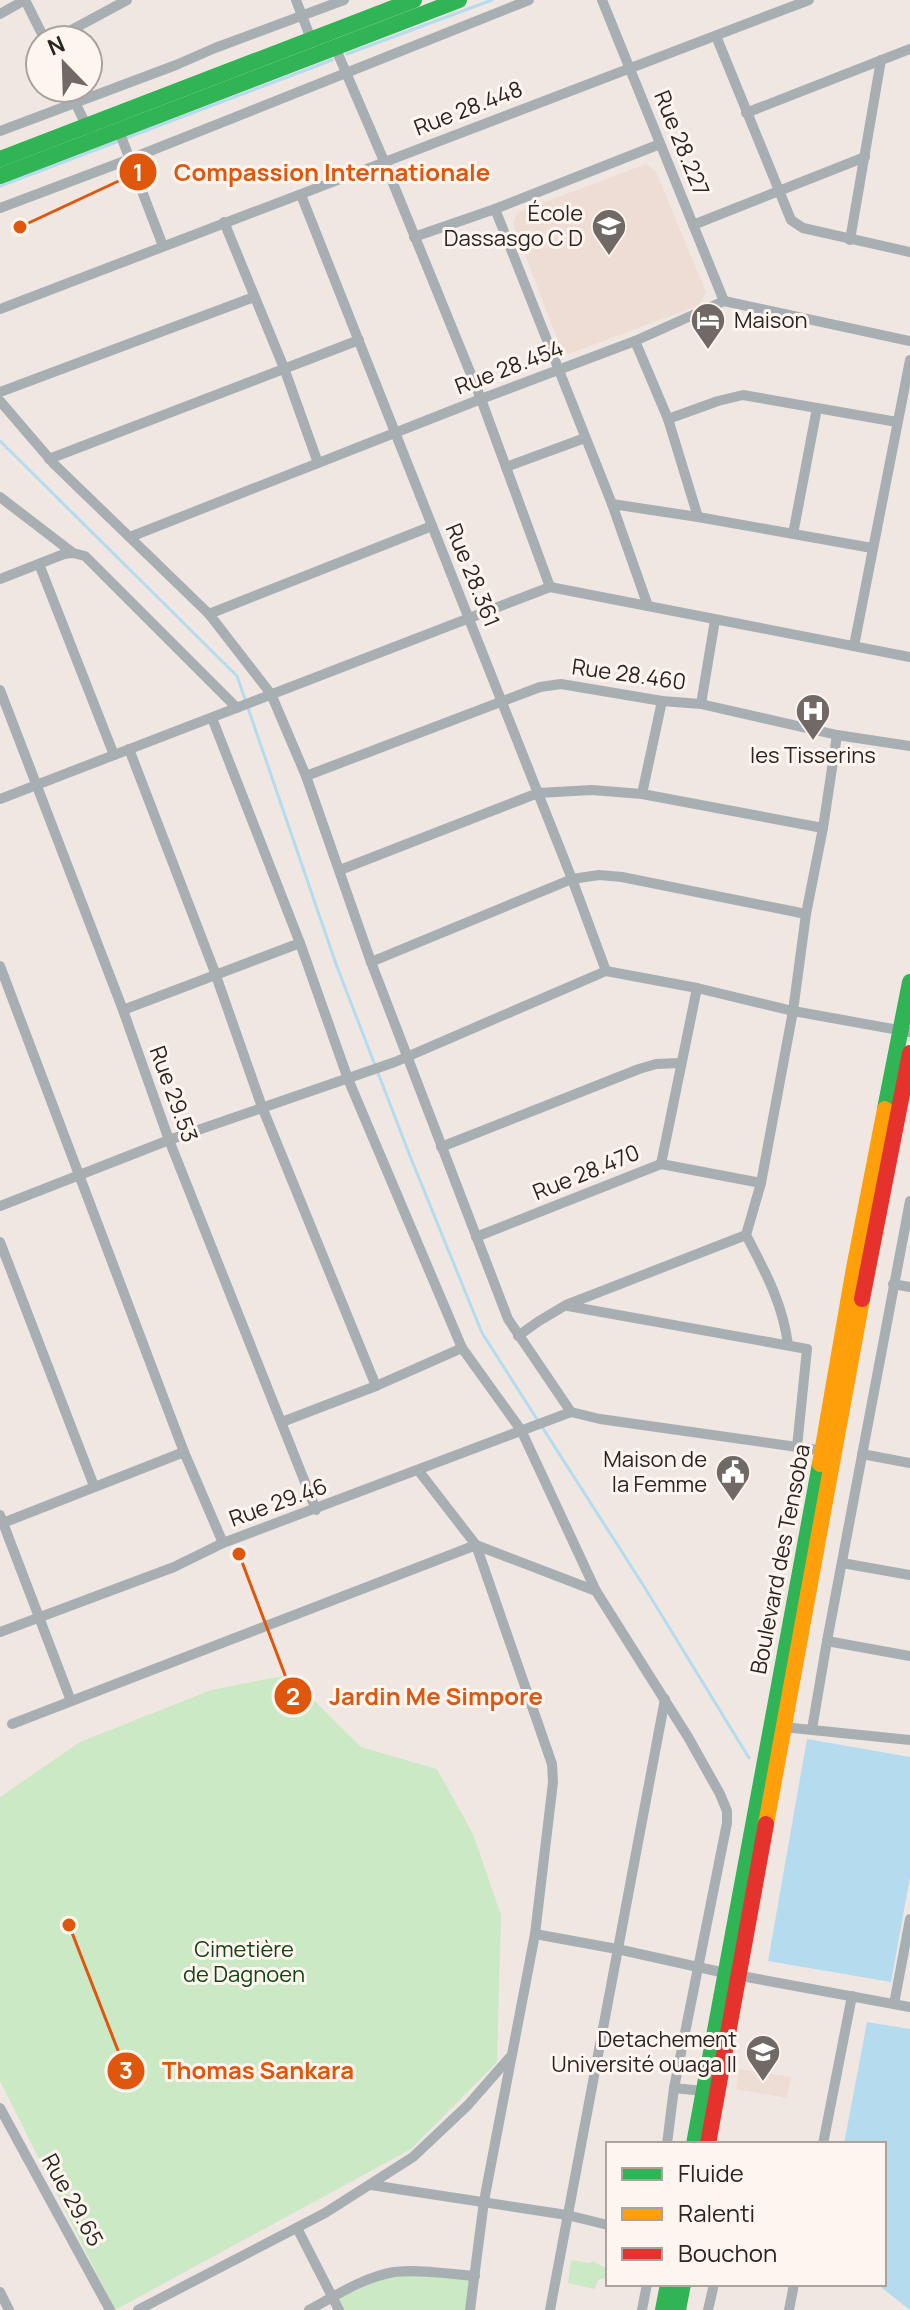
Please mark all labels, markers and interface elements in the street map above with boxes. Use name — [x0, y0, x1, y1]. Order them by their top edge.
north arrow — [24, 24, 104, 104]
text: N — [43, 29, 69, 62]
street label: Rue 28.448 — [409, 74, 527, 142]
street label: Rue 28.227 — [647, 86, 717, 200]
callout: Compassion Internationale — [118, 148, 506, 196]
text: 1 — [133, 155, 143, 188]
text: Compassion Internationale — [174, 155, 490, 188]
place label: École Dassasgo C D — [444, 198, 583, 253]
school or university icon: École Dassasgo C D — [590, 207, 628, 257]
hotel icon: Maison — [689, 301, 727, 351]
place label: Maison — [734, 305, 807, 335]
street label: Rue 28.454 — [451, 333, 567, 401]
street label: Rue 28.361 — [439, 519, 507, 631]
street label: Rue 28.460 — [570, 651, 688, 697]
hospital icon: les Tisserins — [794, 692, 832, 742]
place label: les Tisserins — [750, 740, 876, 770]
street label: Rue 29.53 — [143, 1042, 205, 1146]
street label: Rue 28.470 — [528, 1137, 644, 1207]
street label: Boulevard des Tensoba — [743, 1441, 817, 1677]
place label: Maison de la Femme — [603, 1444, 707, 1499]
public building icon: Maison de la Femme — [714, 1453, 752, 1503]
street label: Rue 29.46 — [225, 1470, 331, 1534]
callout: Jardin Me Simpore — [273, 1672, 558, 1720]
text: 2 — [286, 1679, 300, 1712]
text: Jardin Me Simpore — [329, 1679, 543, 1712]
park label: Cimetière de Dagnoen — [183, 1934, 305, 1989]
place label: Detachement Université ouaga II — [551, 2024, 737, 2079]
school or university icon: Detachement Université ouaga II — [744, 2033, 782, 2083]
callout: Thomas Sankara — [106, 2047, 370, 2095]
text: 3 — [119, 2053, 133, 2086]
text: Thomas Sankara — [162, 2053, 354, 2086]
legend — [606, 2142, 886, 2286]
street label: Rue 29.65 — [35, 2148, 111, 2252]
text: Fluide — [678, 2156, 744, 2189]
text: Ralenti — [678, 2196, 755, 2229]
text: Bouchon — [678, 2236, 777, 2269]

